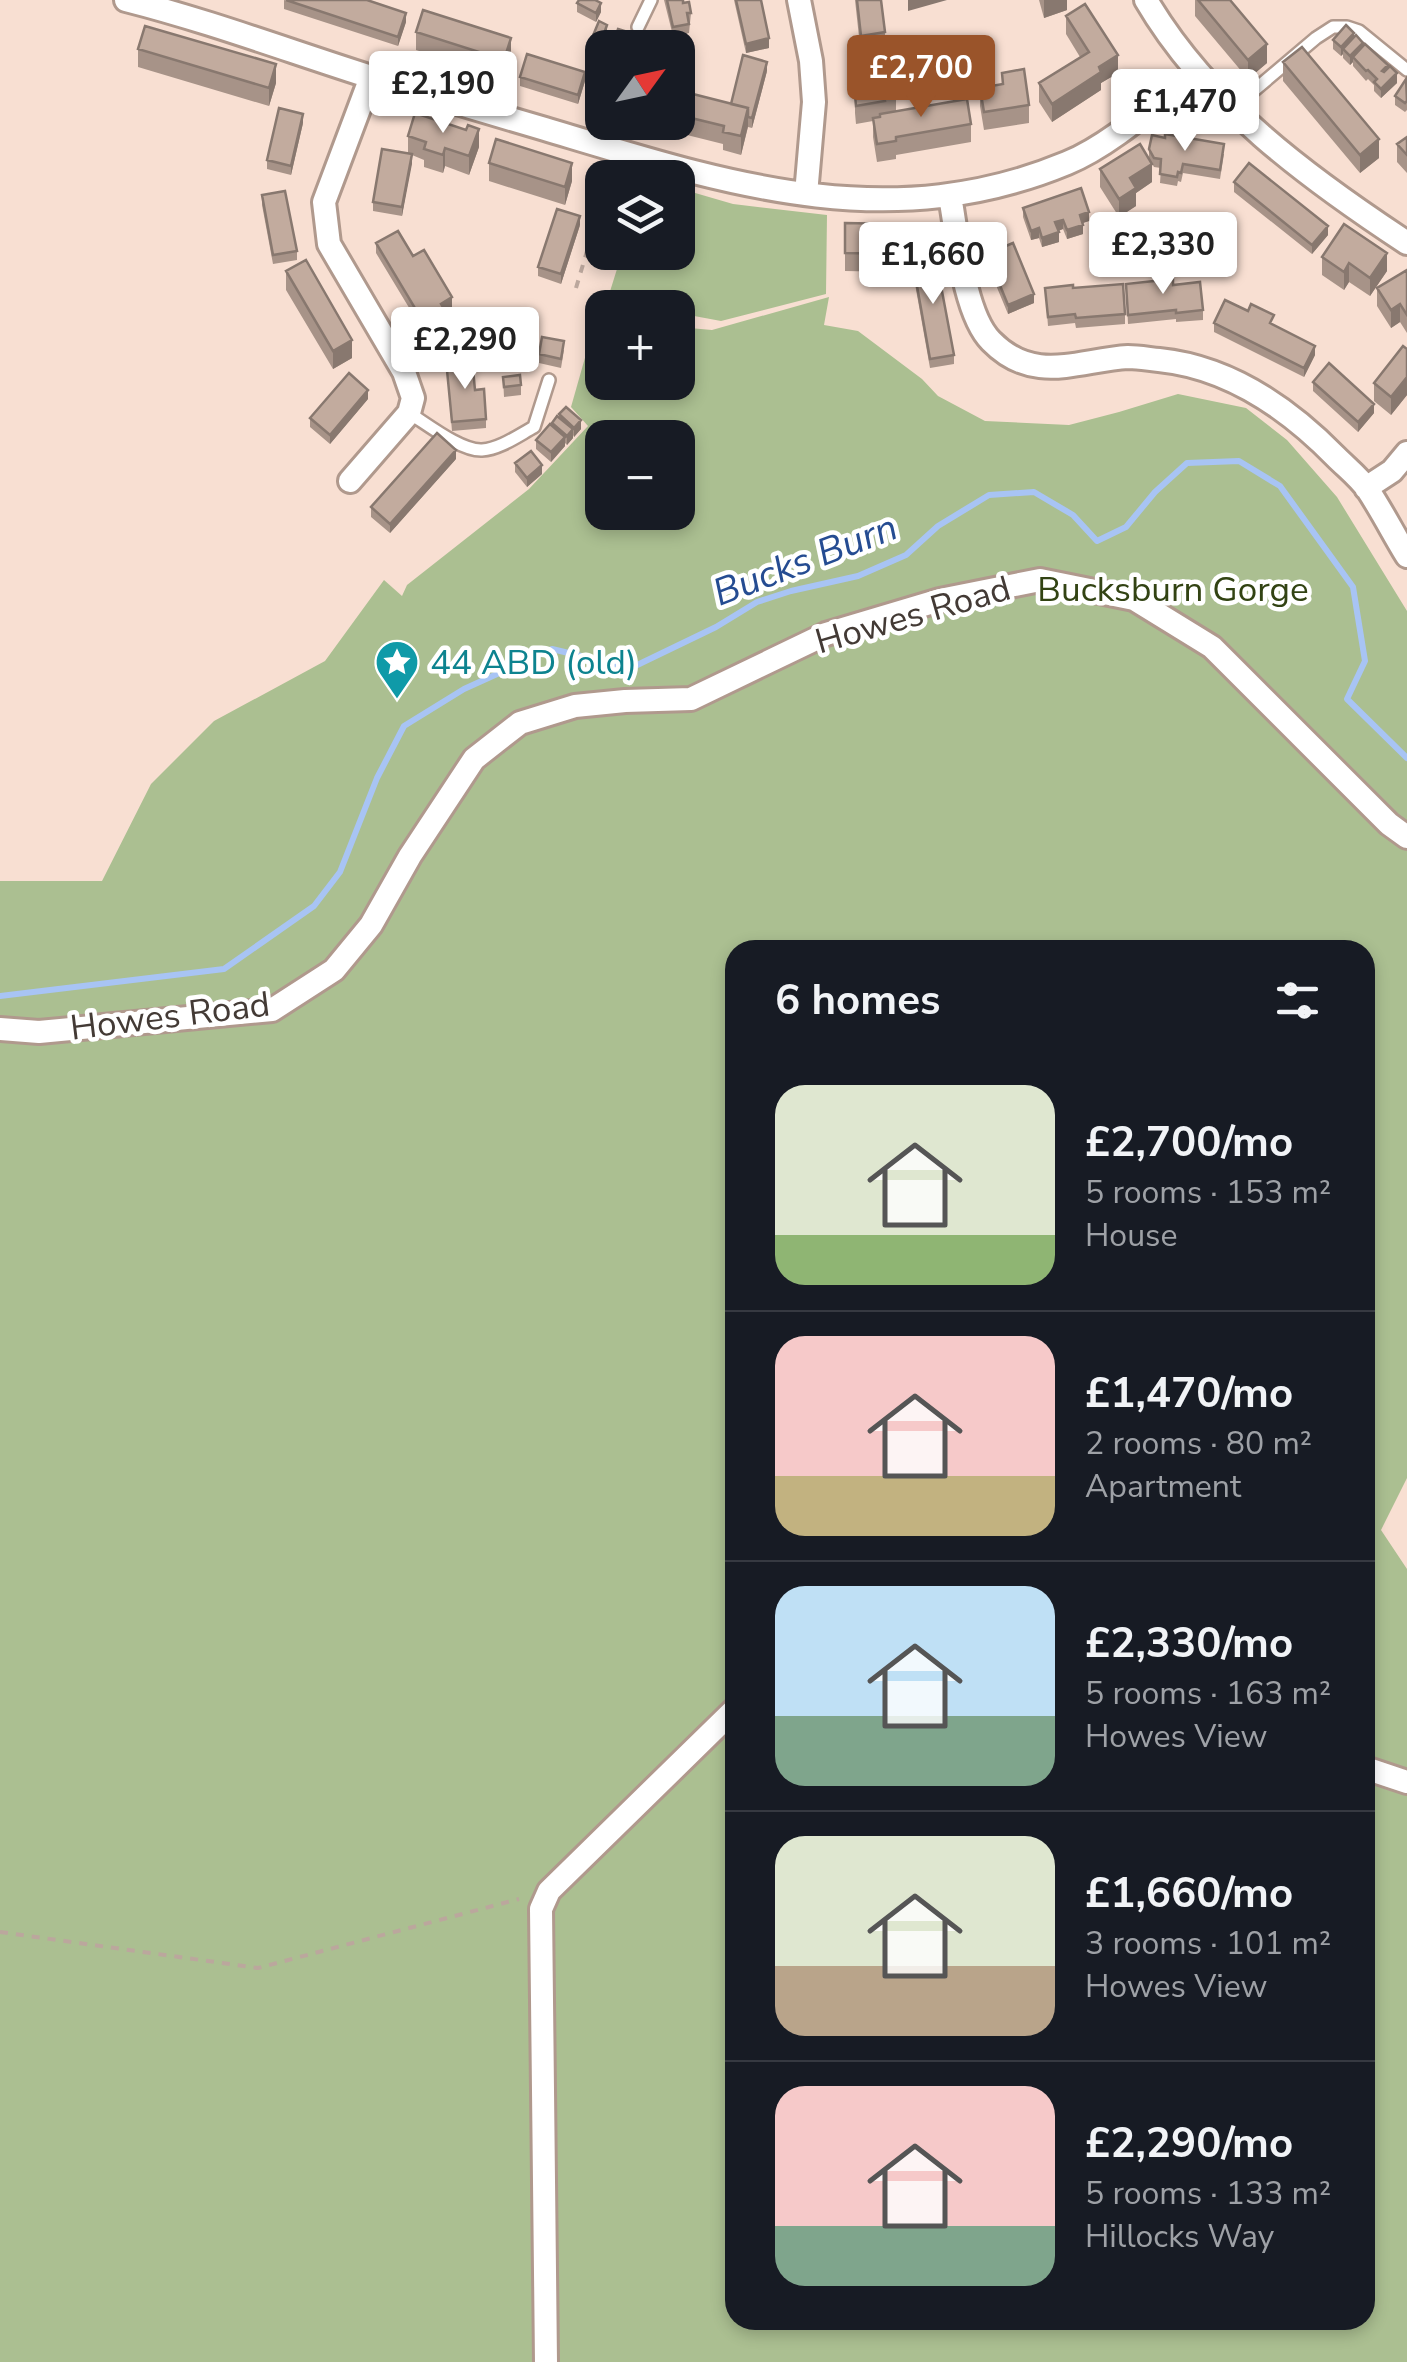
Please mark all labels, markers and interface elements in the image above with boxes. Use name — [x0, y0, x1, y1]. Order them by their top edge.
north arrow — [585, 30, 695, 140]
map controls — [585, 30, 695, 530]
pin: £2,700 — [840, 35, 1002, 120]
text: £2,700 — [869, 46, 973, 89]
pin: £2,190 — [362, 51, 524, 136]
text: £2,190 — [391, 62, 495, 105]
pin: £1,470 — [1104, 69, 1266, 154]
text: £1,470 — [1133, 80, 1237, 123]
button: layers — [585, 160, 695, 270]
pin: £2,330 — [1082, 212, 1244, 297]
pin: £1,660 — [852, 222, 1014, 307]
text: £2,330 — [1111, 223, 1215, 266]
text: £1,660 — [881, 233, 985, 276]
button: + — [585, 290, 695, 400]
pin: £2,290 — [384, 307, 546, 392]
text: £2,290 — [413, 318, 517, 361]
button: − — [585, 420, 695, 530]
water label: Bucks Burn — [706, 502, 904, 618]
street label: Howes Road — [810, 565, 1016, 665]
park label: Bucksburn Gorge — [1037, 566, 1309, 613]
place icon: 44 ABD (old) — [374, 639, 420, 700]
place label: 44 ABD (old) — [430, 639, 637, 686]
text: 6 homes — [775, 972, 940, 1029]
icon: filters — [1270, 973, 1325, 1028]
street label: Howes Road — [67, 980, 273, 1052]
text: £2,700/mo — [1085, 1114, 1293, 1171]
icon: home — [855, 1125, 975, 1245]
text: 5 rooms · 153 m² — [1085, 1171, 1331, 1214]
text: House — [1085, 1214, 1178, 1257]
text: £1,470/mo — [1085, 1365, 1293, 1422]
icon: home — [855, 1376, 975, 1496]
text: 2 rooms · 80 m² — [1085, 1422, 1312, 1465]
text: Apartment — [1085, 1465, 1241, 1508]
text: £2,330/mo — [1085, 1615, 1293, 1672]
icon: home — [855, 1626, 975, 1746]
text: 5 rooms · 163 m² — [1085, 1672, 1331, 1715]
text: Howes View — [1085, 1715, 1267, 1758]
text: £1,660/mo — [1085, 1865, 1293, 1922]
icon: home — [855, 1876, 975, 1996]
text: 3 rooms · 101 m² — [1085, 1922, 1331, 1965]
text: Howes View — [1085, 1965, 1267, 2008]
text: £2,290/mo — [1085, 2115, 1293, 2172]
icon: home — [855, 2126, 975, 2246]
text: 5 rooms · 133 m² — [1085, 2172, 1331, 2215]
text: Hillocks Way — [1085, 2215, 1274, 2258]

